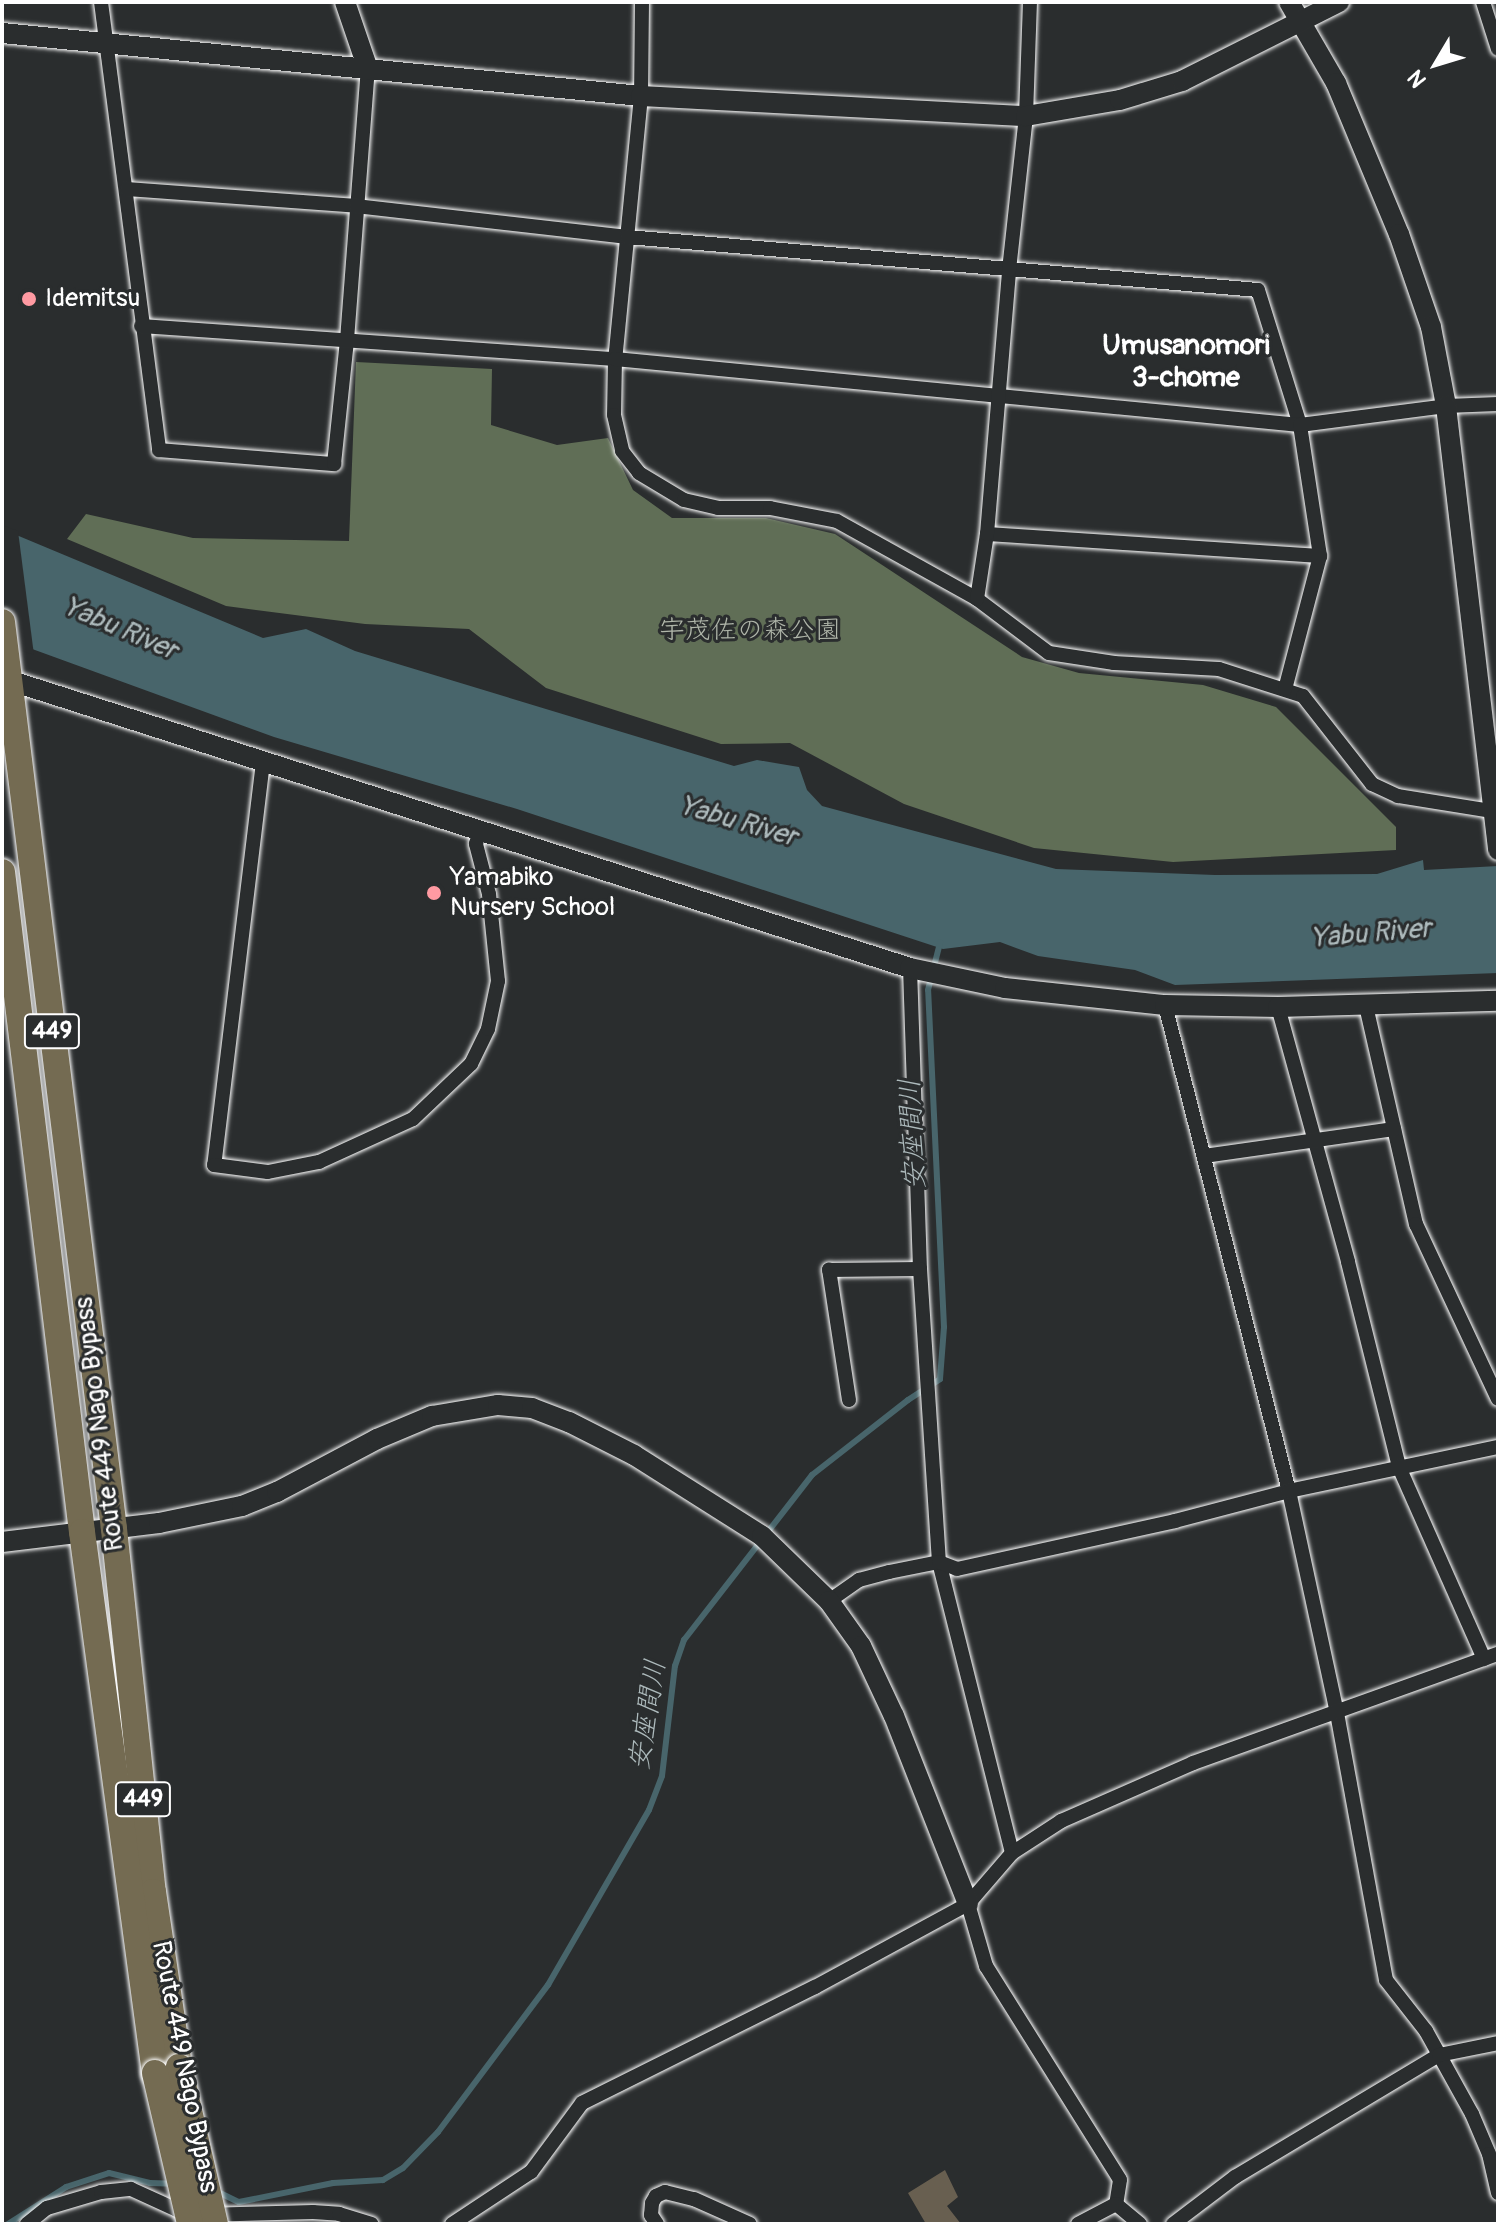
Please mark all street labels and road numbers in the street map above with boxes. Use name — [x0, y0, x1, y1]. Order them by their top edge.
road number: 449 — [22, 1011, 82, 1051]
street label: Route 449 Nago Bypass — [69, 1295, 131, 1553]
road number: 449 — [113, 1779, 173, 1819]
street label: Route 449 Nago Bypass — [144, 1938, 224, 2196]

